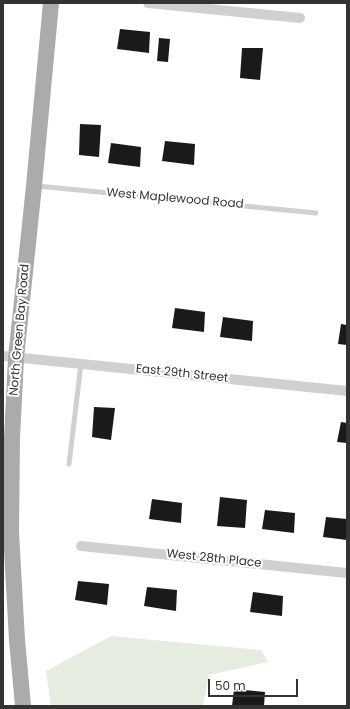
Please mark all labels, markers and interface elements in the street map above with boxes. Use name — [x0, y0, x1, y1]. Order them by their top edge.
street label: West Maplewood Road — [106, 186, 244, 212]
street label: North Green Bay Road — [7, 264, 33, 396]
street label: East 29th Street — [135, 362, 229, 386]
street label: West 28th Place — [166, 547, 262, 571]
scale bar — [210, 671, 300, 697]
text: 50 m — [215, 677, 246, 694]

